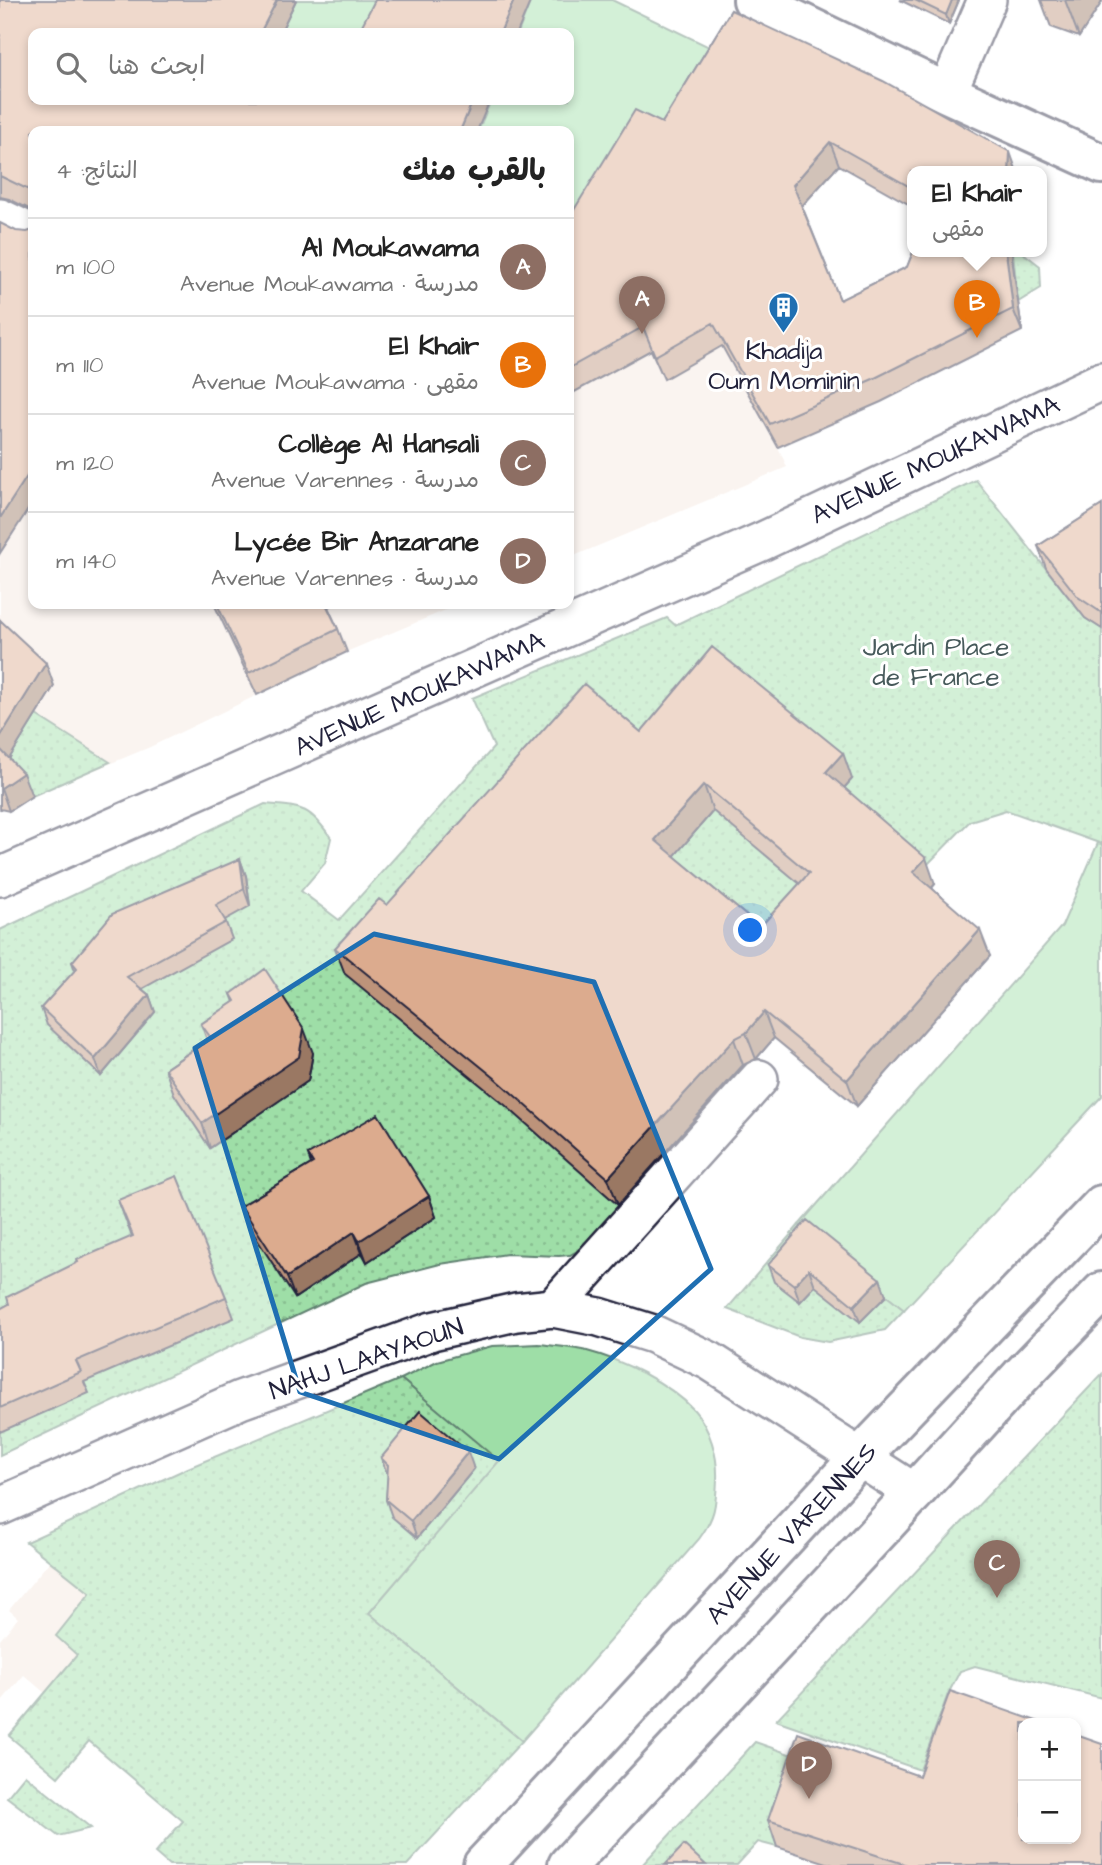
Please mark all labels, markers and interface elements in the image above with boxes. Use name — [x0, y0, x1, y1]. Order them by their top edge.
search box — [28, 28, 574, 105]
icon: search — [52, 48, 90, 86]
text: ابحث هنا — [108, 48, 205, 84]
text: بالقرب منك — [402, 150, 546, 192]
text: النتائج: 4 — [56, 155, 138, 187]
popup — [907, 166, 1047, 257]
text: El Khair — [932, 175, 1022, 211]
text: مقهى — [932, 213, 985, 245]
text: Al Moukawama — [302, 230, 479, 266]
text: 100 m — [56, 251, 115, 283]
text: A — [516, 251, 530, 283]
text: مدرسة · Avenue Moukawama — [180, 268, 479, 300]
pin: A — [619, 276, 665, 334]
pin: B — [954, 280, 1000, 338]
building icon: Khadija Oum Mominin — [767, 290, 801, 334]
text: El Khair — [389, 328, 479, 364]
place label: Khadija Oum Mominin — [708, 333, 860, 399]
text: 110 m — [56, 349, 104, 381]
text: B — [515, 349, 531, 381]
text: مقهى · Avenue Moukawama — [191, 366, 479, 398]
street label: AVENUE MOUKAWAMA — [805, 386, 1066, 533]
text: Collège Al Hansali — [278, 426, 479, 462]
text: 120 m — [56, 447, 114, 479]
text: C — [515, 447, 531, 479]
text: مدرسة · Avenue Varennes — [211, 464, 479, 496]
text: Lycée Bir Anzarane — [234, 524, 479, 560]
text: 140 m — [56, 545, 116, 577]
text: D — [516, 545, 530, 577]
text: مدرسة · Avenue Varennes — [211, 562, 479, 594]
street label: AVENUE MOUKAWAMA — [289, 622, 550, 765]
park label: Jardin Place de France — [863, 629, 1009, 695]
your location — [733, 913, 767, 947]
street label: NAHJ LAAYAOUN — [264, 1309, 468, 1409]
street label: AVENUE VARENNES — [698, 1435, 886, 1632]
pin: C — [974, 1540, 1020, 1598]
map controls — [1018, 1718, 1081, 1844]
button: + — [1018, 1718, 1081, 1781]
pin: D — [786, 1741, 832, 1799]
button: − — [1018, 1781, 1081, 1844]

